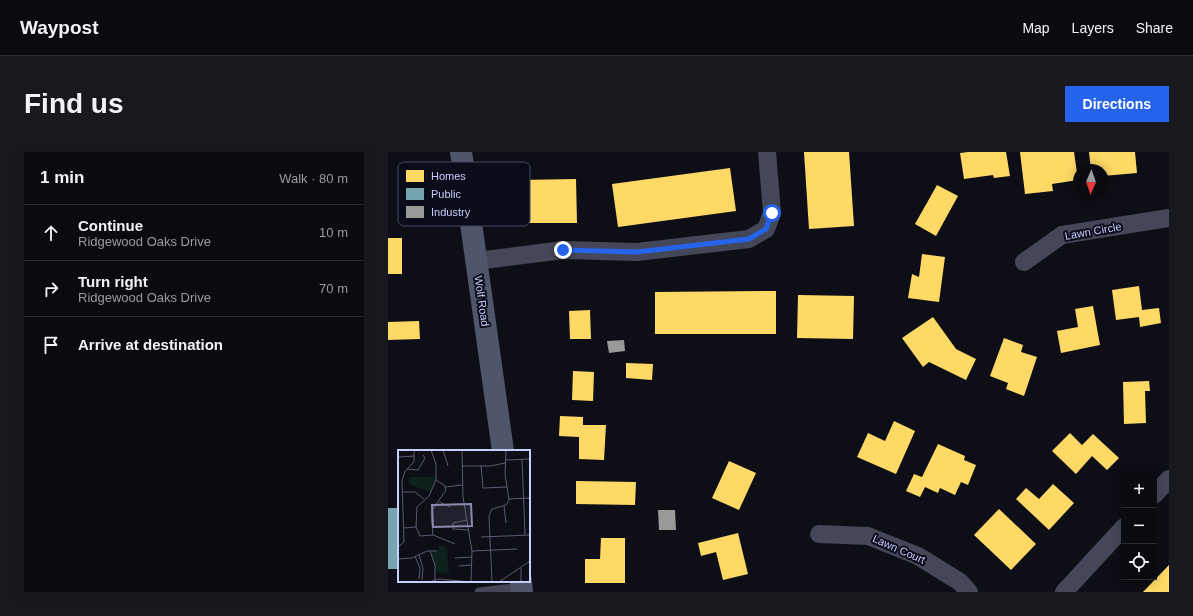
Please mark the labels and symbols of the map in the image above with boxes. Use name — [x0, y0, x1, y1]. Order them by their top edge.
legend — [398, 162, 530, 226]
north arrow — [1073, 164, 1109, 200]
text: Homes — [431, 170, 466, 182]
text: Public — [431, 188, 461, 200]
route start — [763, 204, 781, 222]
text: Industry — [431, 206, 471, 218]
street label: Lawn Circle — [1064, 220, 1122, 242]
route end — [554, 241, 572, 259]
street label: Wolf Road — [472, 275, 492, 327]
inset map — [398, 450, 530, 582]
street label: Lawn Court — [871, 532, 927, 566]

